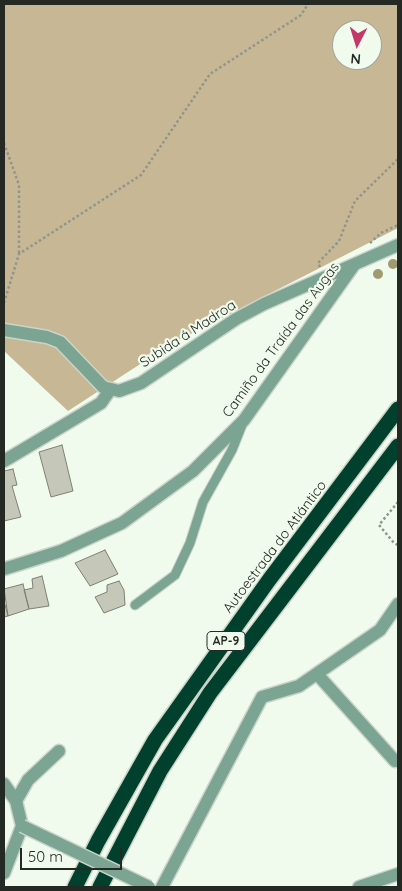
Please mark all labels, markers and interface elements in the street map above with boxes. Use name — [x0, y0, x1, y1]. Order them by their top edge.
north arrow — [332, 20, 382, 70]
text: N — [350, 50, 362, 68]
street label: Camiño da Traída das Augas — [219, 259, 343, 421]
street label: Subida á Madroa — [137, 297, 239, 371]
street label: Autoestrada do Atlántico — [220, 477, 330, 617]
road number: AP-9 — [207, 631, 245, 650]
scale bar — [22, 838, 125, 870]
text: 50 m — [28, 847, 63, 866]

